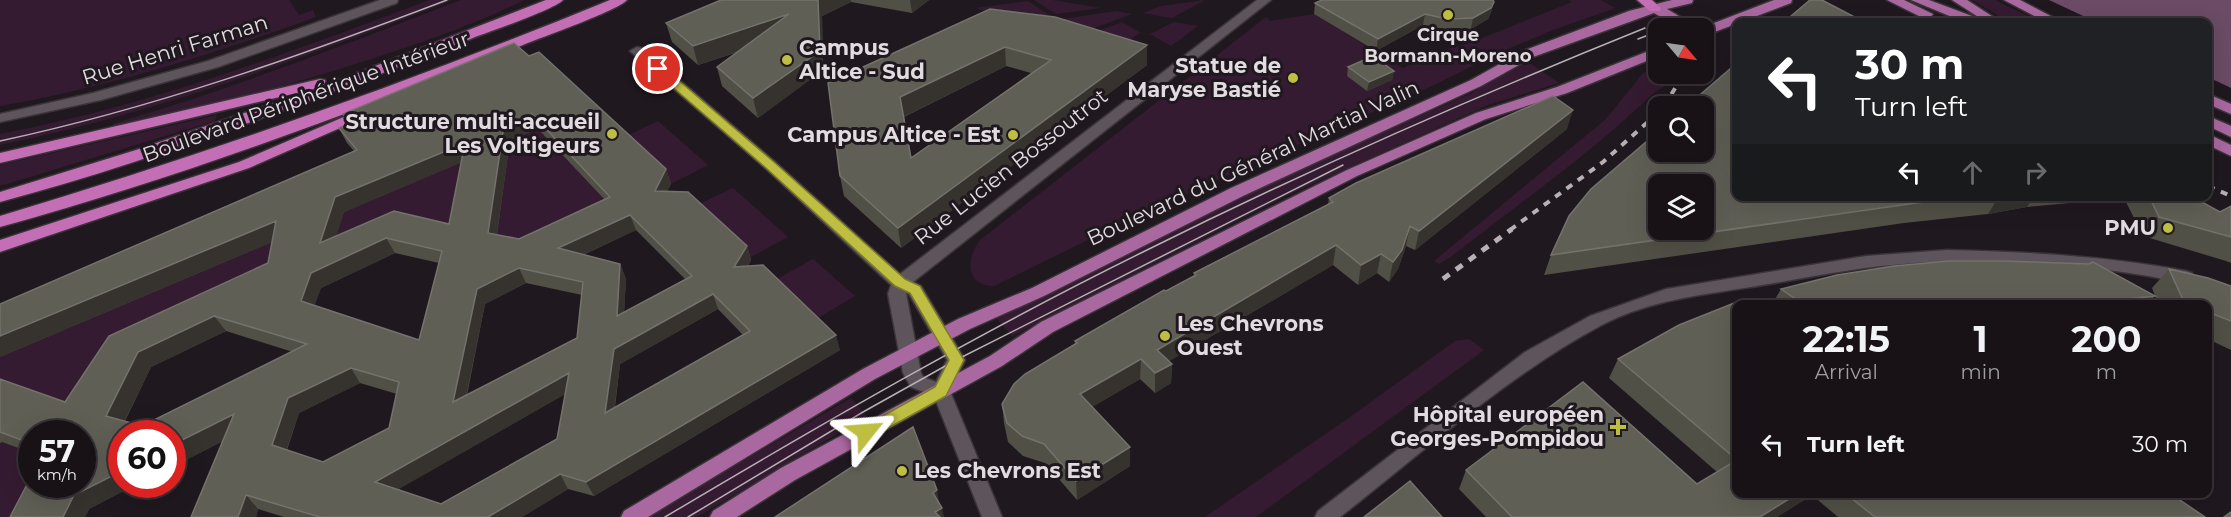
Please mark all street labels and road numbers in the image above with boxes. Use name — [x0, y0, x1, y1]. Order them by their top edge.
street label: Rue Henri Farman — [79, 9, 271, 90]
street label: Boulevard Périphérique Intérieur — [139, 26, 473, 167]
street label: Boulevard du Général Martial Valin — [1083, 74, 1423, 251]
street label: Rue Lucien Bossoutrot — [909, 83, 1112, 250]

